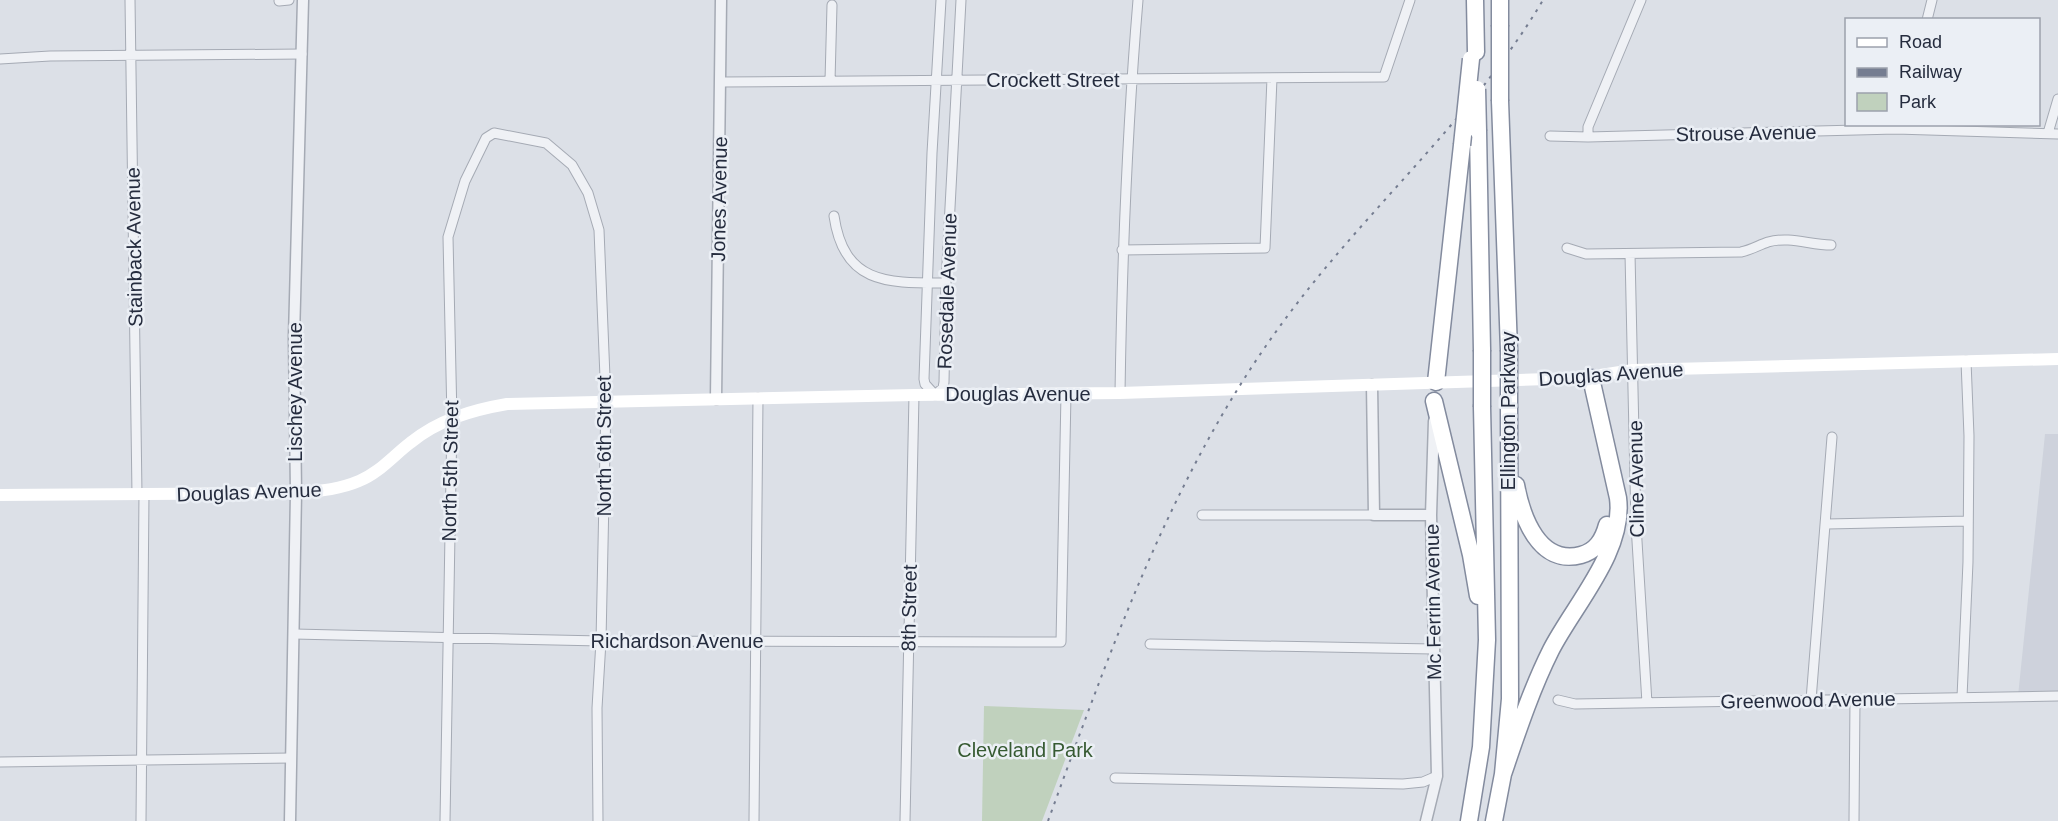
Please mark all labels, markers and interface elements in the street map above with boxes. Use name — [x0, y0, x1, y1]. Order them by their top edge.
legend — [1845, 18, 2040, 126]
text: Road — [1899, 32, 1942, 52]
text: Railway — [1899, 62, 1962, 82]
street label: Crockett Street — [986, 69, 1120, 91]
text: Park — [1899, 92, 1937, 112]
street label: Strouse Avenue — [1675, 121, 1817, 145]
street label: Jones Avenue — [707, 136, 731, 262]
street label: Stainback Avenue — [122, 167, 146, 327]
street label: Rosedale Avenue — [933, 212, 961, 370]
street label: Lischey Avenue — [284, 322, 306, 462]
street label: Ellington Parkway — [1497, 332, 1519, 490]
street label: Douglas Avenue — [1538, 358, 1684, 390]
street label: North 6th Street — [593, 375, 615, 517]
street label: Douglas Avenue — [945, 383, 1091, 405]
street label: North 5th Street — [438, 400, 462, 542]
street label: Cline Avenue — [1624, 420, 1648, 538]
street label: Douglas Avenue — [176, 478, 322, 506]
street label: Mc Ferrin Avenue — [1421, 524, 1445, 680]
street label: 8th Street — [897, 564, 921, 652]
street label: Richardson Avenue — [590, 630, 764, 652]
street label: Greenwood Avenue — [1720, 687, 1896, 713]
park label: Cleveland Park — [957, 739, 1094, 761]

